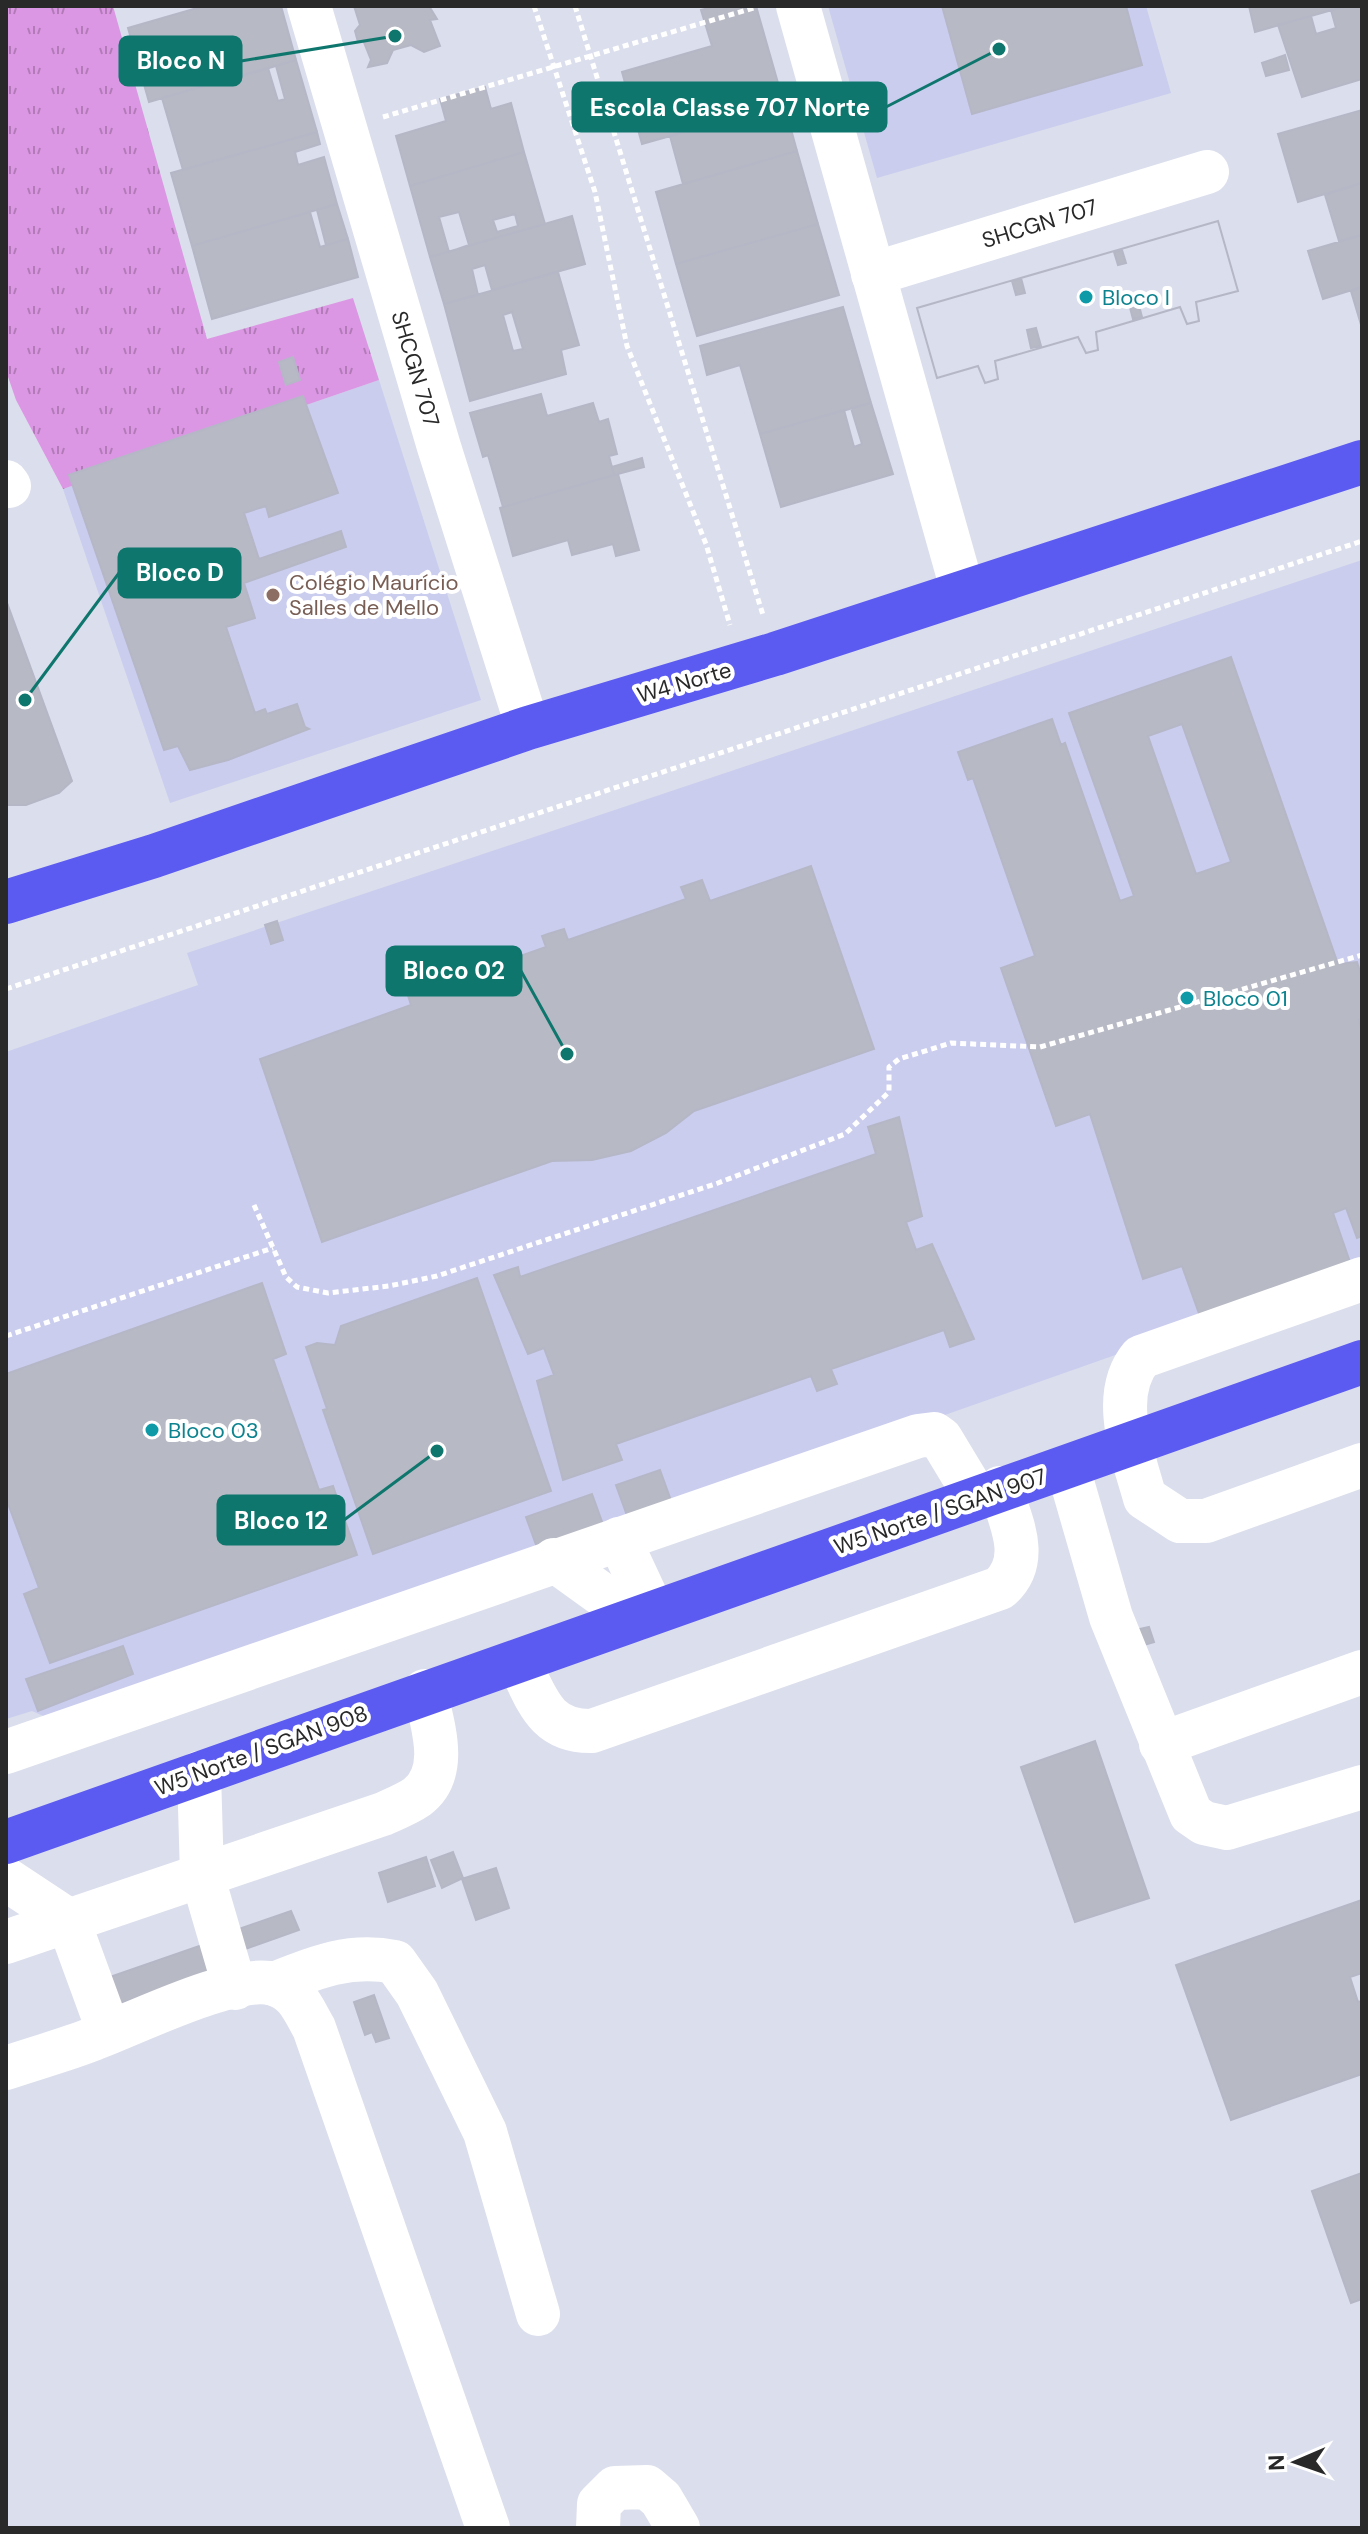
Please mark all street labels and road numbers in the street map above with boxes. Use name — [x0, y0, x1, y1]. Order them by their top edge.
street label: SHCGN 707 — [978, 192, 1101, 255]
street label: SHCGN 707 — [385, 307, 446, 430]
street label: W4 Norte — [634, 655, 735, 710]
street label: W5 Norte / SGAN 907 — [830, 1462, 1050, 1561]
street label: W5 Norte / SGAN 908 — [151, 1698, 372, 1803]

